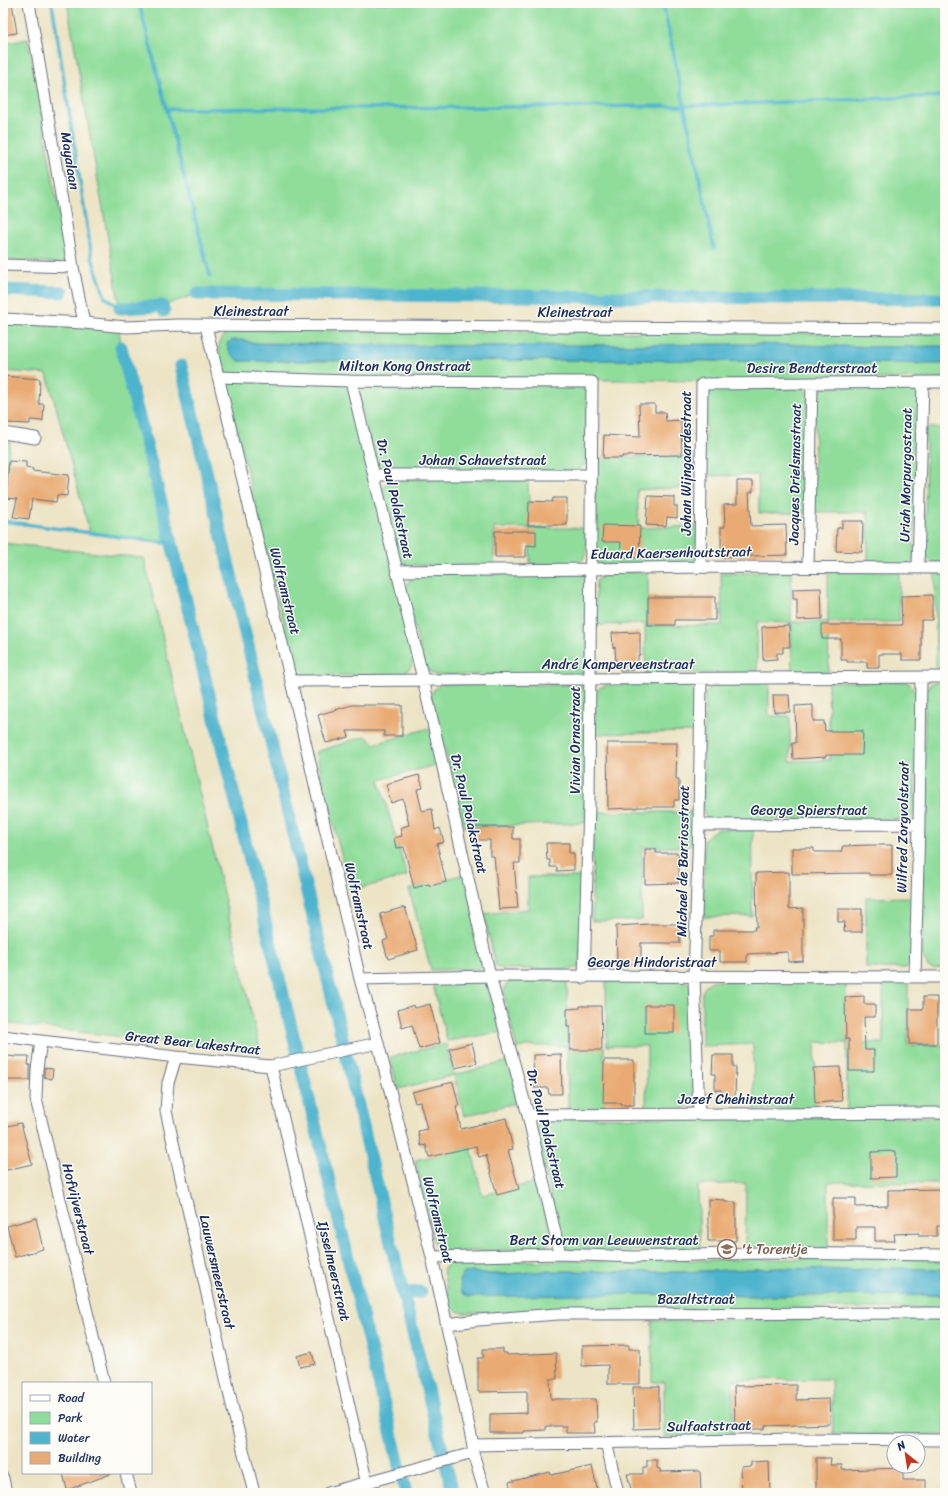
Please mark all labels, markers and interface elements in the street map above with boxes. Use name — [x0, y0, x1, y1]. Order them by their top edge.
street label: Mayalaan — [53, 130, 87, 192]
street label: Kleinestraat — [213, 299, 290, 324]
street label: Kleinestraat — [537, 300, 614, 325]
street label: Milton Kong Onstraat — [339, 354, 471, 379]
street label: Desire Bendterstraat — [747, 356, 877, 381]
street label: Johan Wijngaardestraat — [674, 391, 699, 536]
street label: Jacques Drielsmastraat — [781, 403, 809, 546]
street label: Uriah Morpurgostraat — [892, 408, 920, 542]
street label: Dr. Paul Polakstraat — [369, 436, 421, 562]
street label: Johan Schavetstraat — [418, 448, 547, 473]
street label: Eduard Kaersenhoutstraat — [590, 539, 753, 567]
street label: Wolframstraat — [262, 545, 308, 637]
street label: André Kamperveenstraat — [541, 652, 696, 677]
street label: Vivian Ornastraat — [563, 686, 588, 794]
street label: Dr. Paul Polakstraat — [443, 751, 495, 877]
street label: Wilfred Zorgvolstraat — [889, 760, 917, 893]
street label: Michael de Barriosstraat — [669, 785, 697, 937]
street label: George Spierstraat — [750, 798, 868, 823]
street label: Wolframstraat — [337, 860, 381, 952]
street label: George Hindoristraat — [588, 950, 718, 975]
street label: Great Bear Lakestraat — [124, 1023, 262, 1063]
street label: Dr. Paul Polakstraat — [519, 1066, 573, 1192]
street label: Jozef Chehinstraat — [677, 1087, 795, 1112]
street label: Hofvijverstraat — [55, 1160, 102, 1259]
street label: Wolframstraat — [415, 1174, 461, 1266]
street label: Lauwersmeerstraat — [192, 1212, 243, 1333]
street label: Ijsselmeerstraat — [310, 1217, 358, 1324]
street label: Bert Storm van Leeuwenstraat — [509, 1228, 699, 1253]
place label: 't Torentje — [741, 1237, 808, 1262]
school or university icon: 't Torentje — [716, 1238, 738, 1260]
street label: Bazaltstraat — [657, 1287, 735, 1312]
legend — [22, 1382, 152, 1474]
text: Road — [58, 1387, 85, 1409]
text: Park — [58, 1407, 83, 1429]
street label: Sulfaatstraat — [667, 1413, 751, 1439]
text: Water — [58, 1427, 91, 1449]
north arrow — [886, 1434, 926, 1474]
text: N — [892, 1435, 910, 1456]
text: Building — [58, 1447, 101, 1469]

